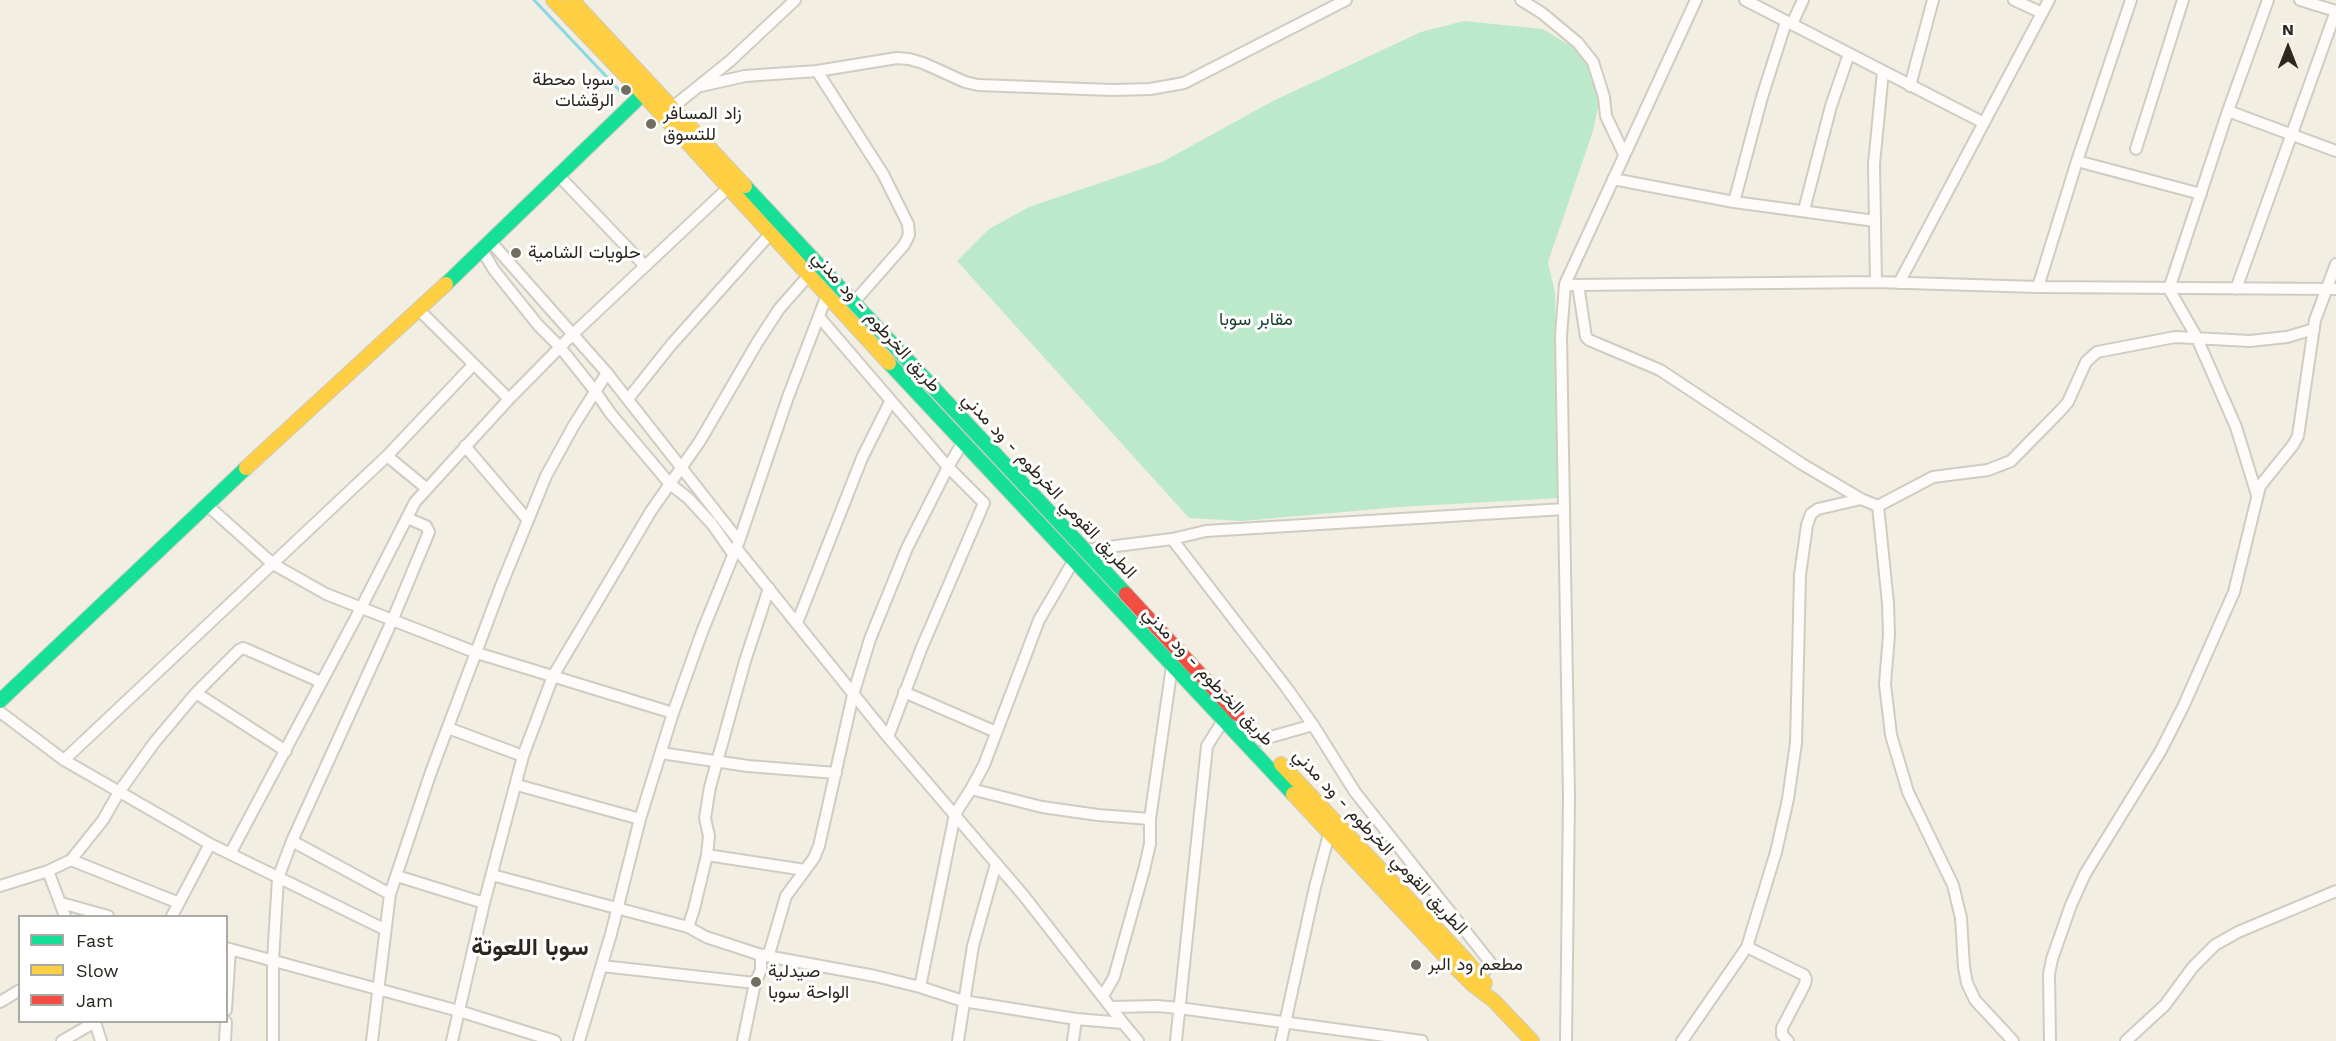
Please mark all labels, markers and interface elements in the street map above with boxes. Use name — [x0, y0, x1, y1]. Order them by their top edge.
north arrow — [2258, 18, 2318, 78]
text: N — [2282, 20, 2294, 39]
place label: سوبا محطة الرقشات — [532, 69, 614, 112]
marker: سوبا محطة الرقشات — [619, 83, 633, 97]
place label: زاد المسافر للتسوق — [663, 103, 742, 146]
marker: زاد المسافر للتسوق — [644, 117, 658, 131]
place label: حلويات الشامية — [528, 242, 641, 264]
marker: حلويات الشامية — [509, 246, 523, 260]
street label: طريق الخرطوم - ود مدني — [807, 247, 945, 397]
park label: مقابر سوبا — [1219, 309, 1293, 331]
street label: الطريق القومي الخرطوم - ود مدني — [957, 389, 1141, 583]
street label: طريق الخرطوم - ود مدني — [1138, 603, 1278, 751]
street label: الطريق القومي الخرطوم - ود مدني — [1288, 745, 1472, 939]
legend — [18, 915, 228, 1023]
text: Fast — [76, 930, 113, 951]
district label: سوبا اللعوتة — [471, 934, 589, 962]
place label: مطعم ود البر — [1428, 954, 1523, 976]
marker: مطعم ود البر — [1409, 958, 1423, 972]
text: Slow — [76, 960, 119, 981]
place label: صيدلية الواحة سوبا — [768, 961, 849, 1004]
marker: صيدلية الواحة سوبا — [749, 975, 763, 989]
text: Jam — [76, 990, 113, 1011]

